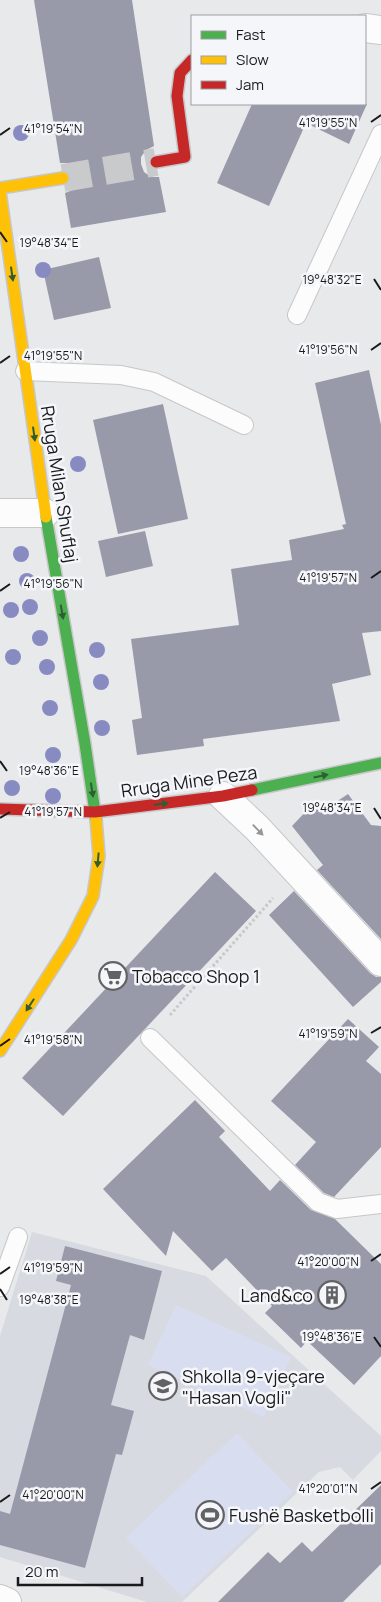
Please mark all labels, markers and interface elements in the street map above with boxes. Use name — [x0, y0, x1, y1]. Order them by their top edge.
legend — [191, 15, 366, 105]
text: Fast — [236, 24, 265, 45]
text: Slow — [236, 49, 269, 70]
text: Jam — [236, 74, 264, 95]
text: 41°19'55"N — [299, 114, 357, 131]
text: 41°19'54"N — [24, 120, 82, 137]
text: 19°48'34"E — [19, 234, 79, 251]
one-way arrow — [8, 266, 16, 282]
text: 19°48'32"E — [302, 271, 362, 288]
text: 41°19'56"N — [298, 341, 358, 358]
text: 41°19'55"N — [24, 347, 82, 364]
street label: Rruga Milan Shuflaj — [36, 404, 84, 564]
one-way arrow — [30, 427, 38, 443]
text: 41°19'57"N — [299, 569, 357, 586]
text: 41°19'56"N — [23, 575, 83, 592]
one-way arrow — [59, 605, 67, 621]
street label: Rruga Mine Peza — [119, 760, 259, 802]
text: 19°48'36"E — [19, 762, 79, 779]
one-way arrow — [313, 771, 329, 779]
one-way arrow — [88, 782, 96, 798]
one-way arrow — [153, 799, 169, 807]
text: 19°48'34"E — [302, 799, 362, 816]
text: 41°19'57"N — [24, 803, 82, 820]
one-way arrow — [252, 823, 264, 835]
one-way arrow — [94, 853, 102, 869]
supermarket icon: Tobacco Shop 1 — [98, 961, 128, 991]
place label: Tobacco Shop 1 — [132, 964, 260, 988]
one-way arrow — [25, 998, 34, 1012]
text: 41°19'59"N — [298, 1025, 358, 1042]
text: 41°19'58"N — [24, 1031, 82, 1048]
text: 41°20'00"N — [297, 1253, 359, 1270]
text: 41°19'59"N — [23, 1259, 83, 1276]
building icon: Land&co — [317, 1280, 347, 1310]
place label: Land&co — [240, 1283, 313, 1307]
text: 19°48'38"E — [19, 1291, 79, 1308]
text: 19°48'36"E — [302, 1328, 362, 1345]
place label: Shkolla 9-vjeçare "Hasan Vogli" — [182, 1364, 325, 1409]
school or university icon: Shkolla 9-vjeçare "Hasan Vogli" — [148, 1371, 178, 1401]
text: 41°20'01"N — [299, 1480, 357, 1497]
text: 41°20'00"N — [22, 1486, 84, 1503]
sports icon: Fushë Basketbolli — [195, 1500, 225, 1530]
place label: Fushë Basketbolli — [229, 1503, 374, 1527]
scale bar — [18, 1554, 141, 1586]
text: 20 m — [25, 1561, 58, 1582]

